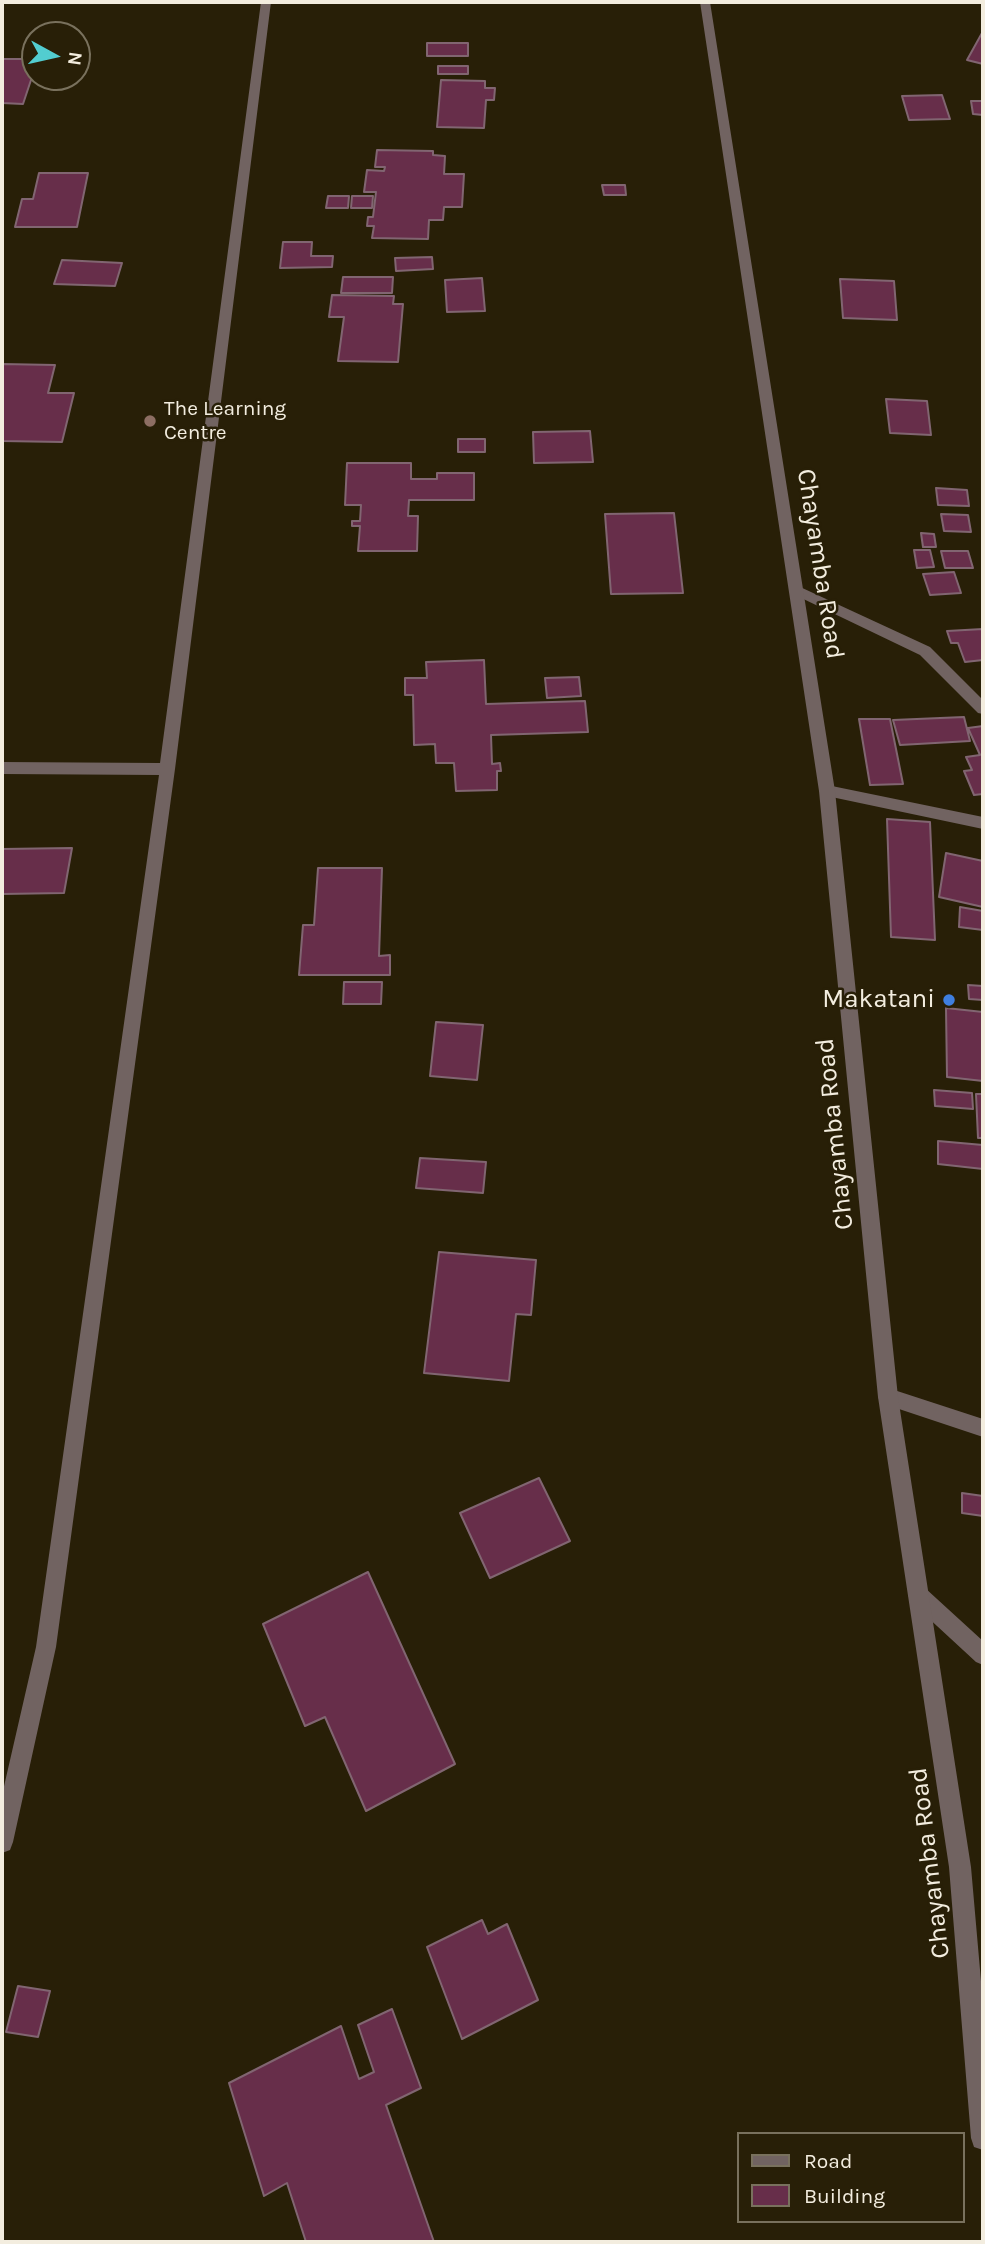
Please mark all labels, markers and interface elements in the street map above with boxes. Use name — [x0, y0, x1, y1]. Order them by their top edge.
north arrow — [21, 21, 91, 91]
text: N — [63, 50, 87, 67]
place label: The Learning Centre — [164, 396, 286, 446]
marker: The Learning Centre — [142, 413, 158, 429]
street label: Chayamba Road — [790, 467, 850, 661]
place label: Makatani — [822, 984, 935, 1016]
marker: Makatani — [941, 992, 957, 1008]
street label: Chayamba Road — [809, 1037, 861, 1231]
street label: Chayamba Road — [903, 1766, 957, 1960]
legend — [736, 2132, 964, 2223]
text: Road — [804, 2149, 852, 2173]
text: Building — [804, 2184, 885, 2208]

